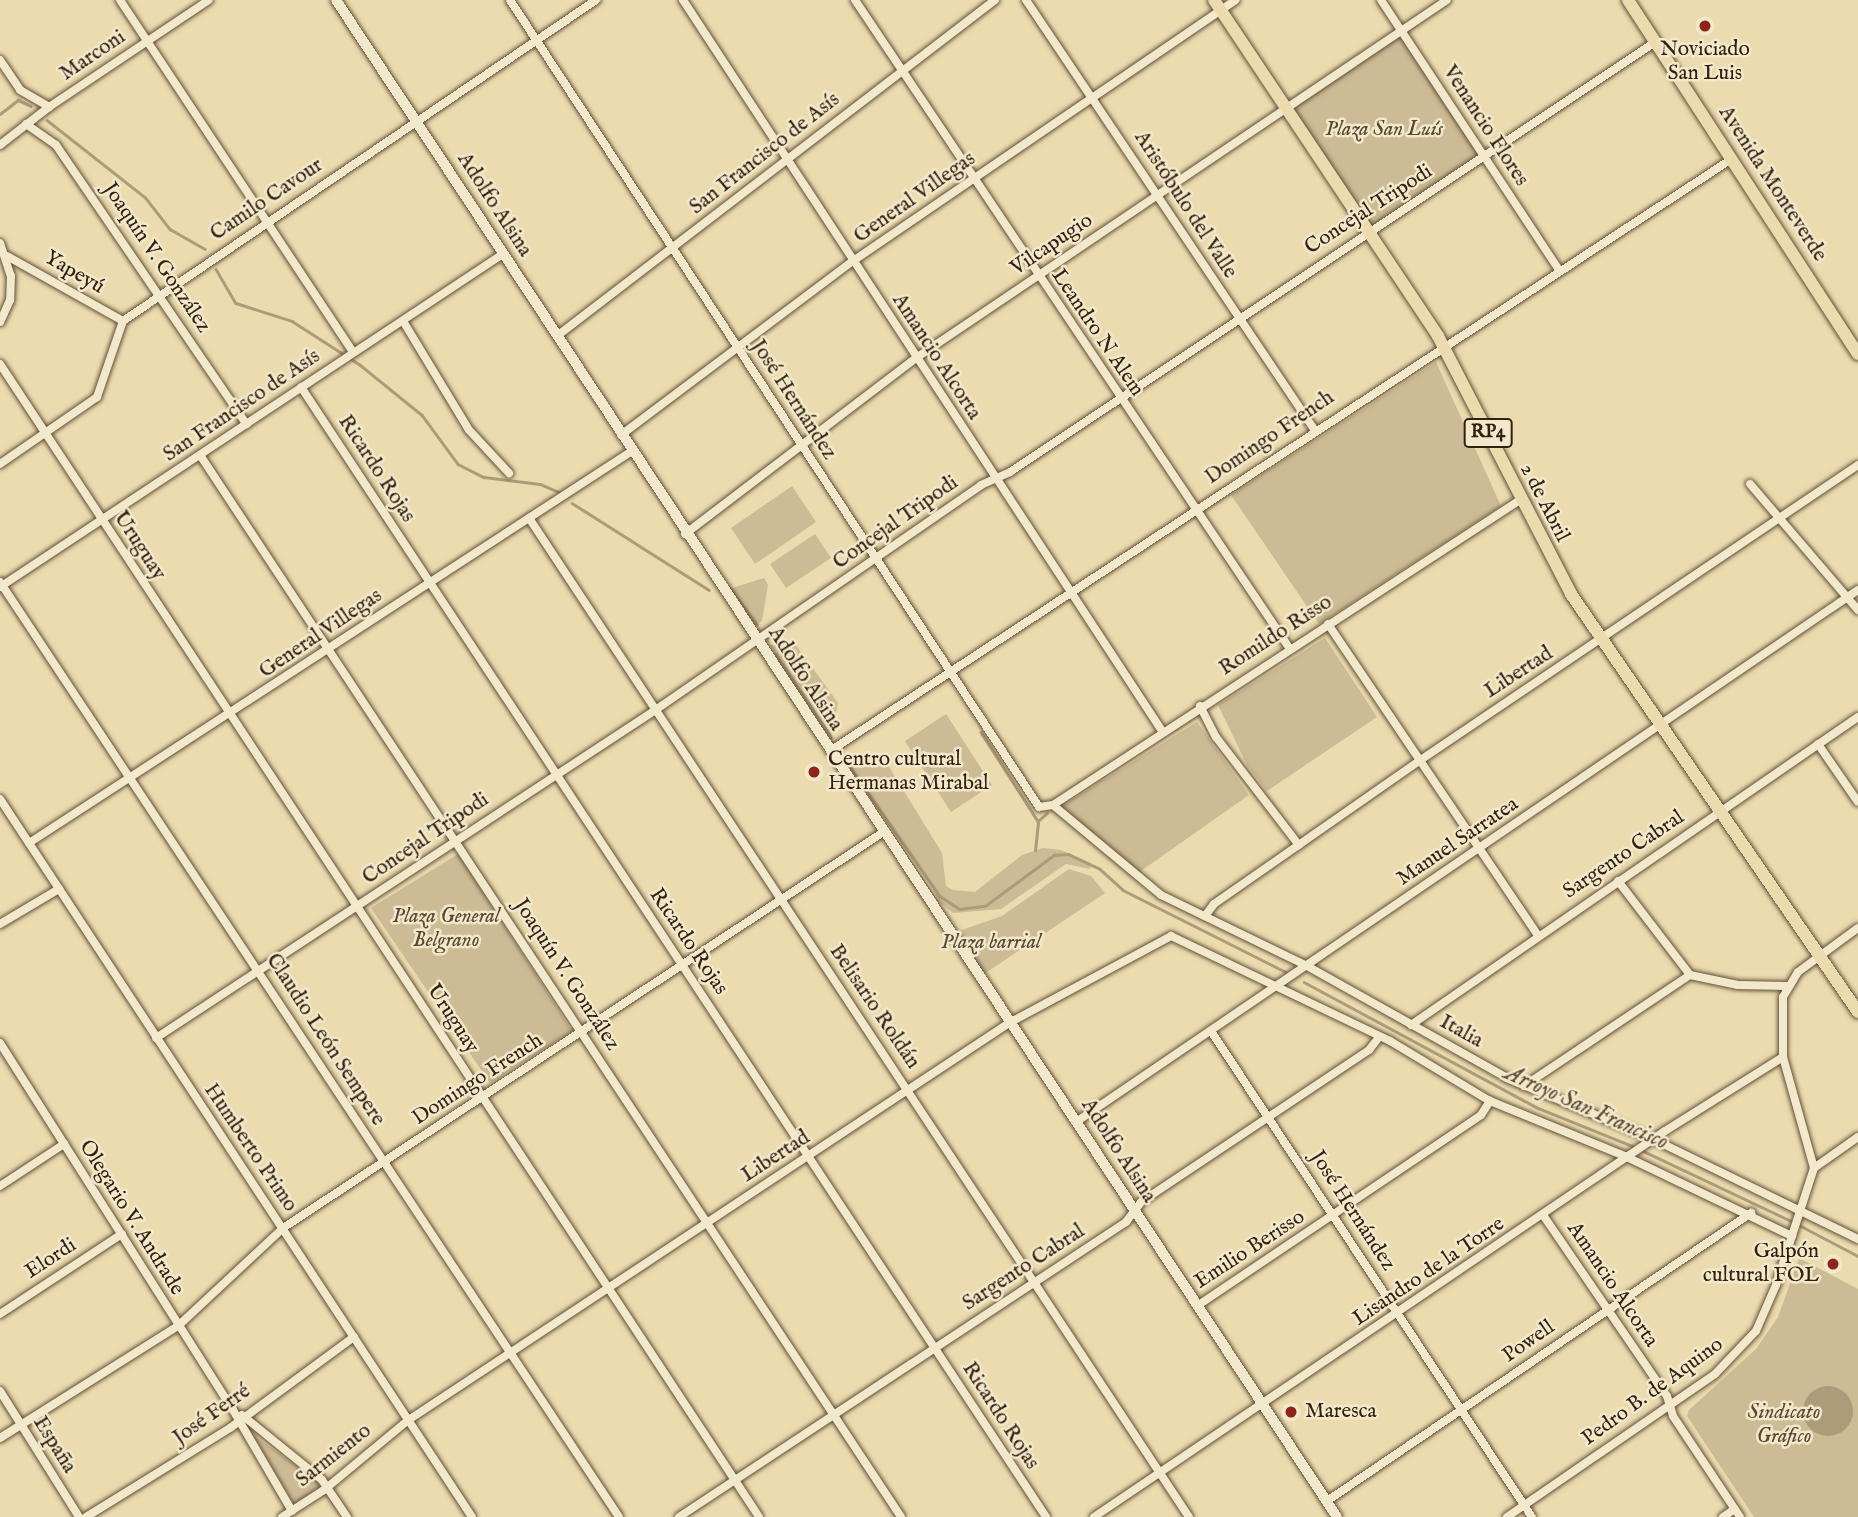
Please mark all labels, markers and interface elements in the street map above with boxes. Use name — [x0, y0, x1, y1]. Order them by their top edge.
marker: Noviciado San Luis — [1697, 18, 1713, 34]
street label: Marconi — [55, 25, 131, 87]
place label: Noviciado San Luis — [1660, 37, 1750, 87]
street label: Venancio Flores — [1437, 61, 1533, 191]
street label: San Francisco de Asís — [685, 88, 845, 220]
street label: Avenida Monteverde — [1712, 102, 1832, 266]
park label: Plaza San Luís — [1325, 117, 1443, 143]
street label: Aristóbulo del Valle — [1128, 127, 1242, 283]
street label: General Villegas — [849, 147, 981, 249]
street label: Adolfo Alsina — [451, 148, 537, 262]
street label: Camilo Cavour — [206, 153, 328, 247]
street label: Concejal Tripodi — [1301, 159, 1437, 261]
street label: Joaquín V. González — [96, 178, 216, 338]
street label: Vilcapugio — [1006, 208, 1098, 282]
street label: Yapeyú — [40, 246, 108, 300]
street label: Leandro N Alem — [1045, 264, 1149, 402]
street label: Amancio Alcorta — [886, 289, 986, 425]
street label: José Hernández — [745, 335, 841, 465]
street label: San Francisco de Asís — [159, 344, 325, 468]
street label: Domingo French — [1201, 386, 1339, 490]
street label: Ricardo Rojas — [332, 411, 420, 527]
road number: RP4 — [1464, 418, 1512, 448]
street label: 2 de Abril — [1514, 460, 1574, 546]
street label: Concejal Tripodi — [829, 471, 963, 575]
street label: Uruguay — [107, 507, 171, 585]
street label: General Villegas — [255, 584, 387, 684]
street label: Romildo Risso — [1215, 590, 1337, 682]
street label: Adolfo Alsina — [762, 622, 848, 736]
street label: Libertad — [1480, 642, 1558, 704]
place label: Centro cultural Hermanas Mirabal — [828, 747, 989, 797]
marker: Centro cultural Hermanas Mirabal — [806, 764, 822, 780]
street label: Concejal Tripodi — [358, 787, 494, 891]
street label: Manuel Sarratea — [1393, 792, 1523, 892]
street label: Sargento Cabral — [1559, 805, 1689, 905]
street label: Ricardo Rojas — [643, 884, 733, 1000]
street label: Joaquín V. González — [508, 894, 624, 1056]
park label: Plaza General Belgrano — [392, 904, 500, 954]
park label: Plaza barrial — [941, 930, 1041, 956]
street label: Belisario Roldán — [823, 940, 925, 1074]
street label: Claudio León Sempere — [260, 949, 390, 1131]
street label: Uruguay — [420, 980, 484, 1058]
street label: Italia — [1435, 1010, 1487, 1054]
street label: Domingo French — [408, 1029, 548, 1131]
water label: Arroyo San Francisco — [1500, 1060, 1672, 1156]
street label: Humberto Primo — [198, 1079, 302, 1217]
street label: Adolfo Alsina — [1075, 1094, 1161, 1208]
street label: Libertad — [737, 1126, 815, 1188]
street label: Olegario V. Andrade — [73, 1136, 189, 1300]
street label: José Hernández — [1304, 1146, 1400, 1276]
street label: Emilio Berisso — [1190, 1205, 1310, 1295]
street label: Lisandro de la Torre — [1348, 1212, 1510, 1332]
street label: Amancio Alcorta — [1561, 1218, 1663, 1352]
street label: Sargento Cabral — [958, 1219, 1090, 1317]
street label: Elordi — [21, 1233, 81, 1285]
place label: Galpón cultural FOL — [1703, 1239, 1819, 1289]
marker: Galpón cultural FOL — [1825, 1256, 1841, 1272]
street label: Powell — [1498, 1315, 1560, 1369]
street label: Pedro B. de Aquino — [1578, 1332, 1728, 1452]
street label: Ricardo Rojas — [956, 1358, 1044, 1474]
street label: José Ferré — [168, 1379, 256, 1451]
place label: Maresca — [1305, 1399, 1377, 1425]
park label: Sindicato Gráfico — [1748, 1400, 1820, 1450]
marker: Maresca — [1283, 1404, 1299, 1420]
street label: España — [27, 1412, 81, 1478]
street label: Sarmiento — [291, 1419, 377, 1493]

